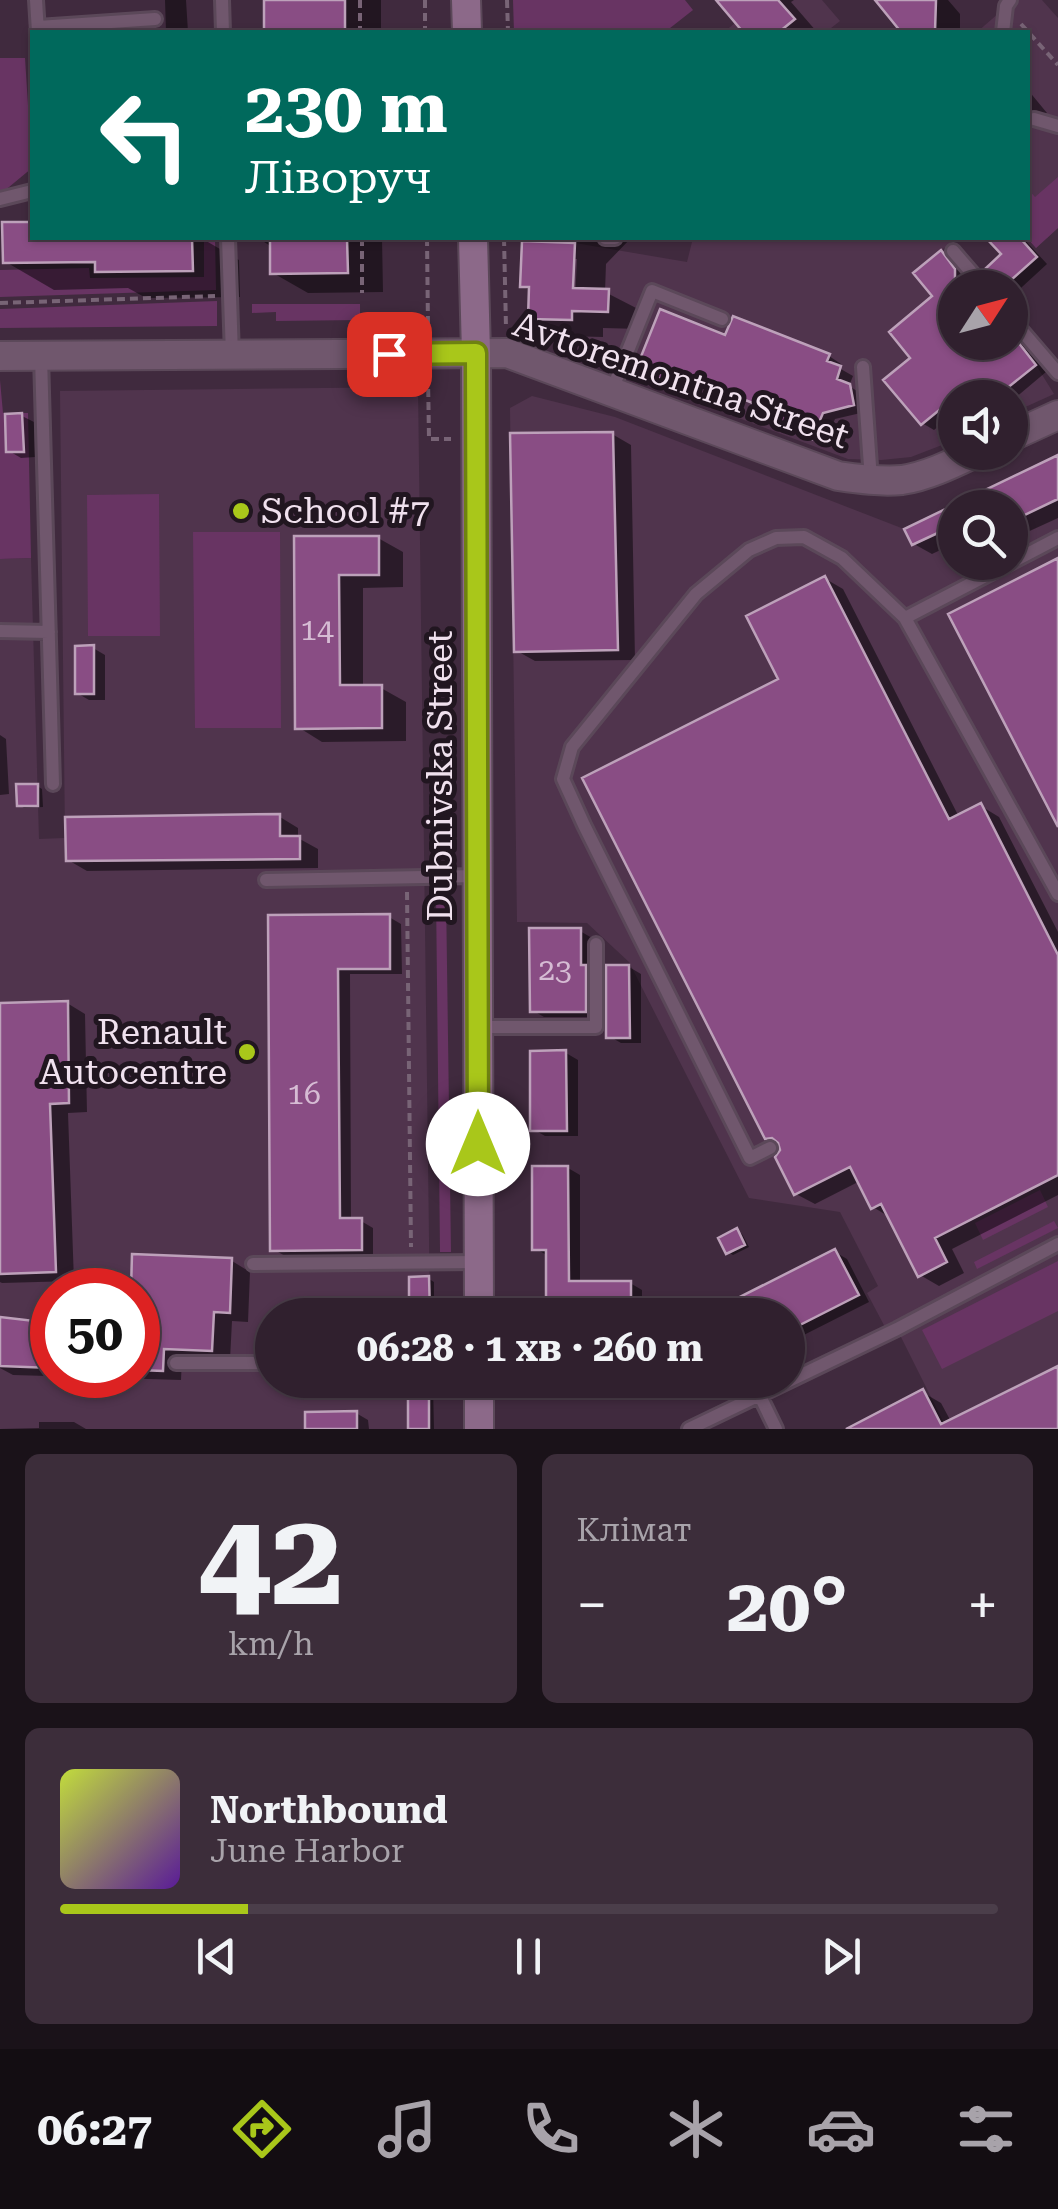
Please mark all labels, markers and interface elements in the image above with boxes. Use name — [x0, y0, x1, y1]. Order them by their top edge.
text: 230 m — [245, 67, 448, 149]
icon: left — [80, 70, 210, 200]
text: Ліворуч — [245, 151, 431, 204]
north arrow — [938, 270, 1028, 360]
map controls — [938, 270, 1028, 580]
street label: Avtoremontna Street — [508, 304, 854, 457]
pin — [347, 312, 432, 397]
icon: arrive — [362, 327, 417, 382]
button: sound — [938, 380, 1028, 470]
button: search — [938, 490, 1028, 580]
place label: School #7 — [261, 491, 430, 532]
marker: School #7 — [230, 500, 252, 522]
house number: 14 — [300, 612, 334, 647]
street label: Dubnivska Street — [420, 631, 461, 921]
house number: 23 — [538, 952, 572, 987]
place label: Renault Autocentre — [39, 1012, 227, 1093]
marker: Renault Autocentre — [236, 1041, 258, 1063]
house number: 16 — [287, 1076, 321, 1111]
position arrow — [426, 1092, 530, 1196]
speed limit sign: 50 — [30, 1268, 160, 1398]
text: 06:28 · 1 хв · 260 m — [357, 1326, 703, 1370]
text: 42 — [198, 1483, 344, 1636]
text: Клімат — [577, 1511, 692, 1549]
text: 20° — [727, 1561, 848, 1649]
text: − — [577, 1573, 607, 1637]
text: + — [967, 1573, 998, 1637]
text: km/h — [228, 1625, 314, 1663]
text: Northbound — [210, 1788, 448, 1832]
text: June Harbor — [210, 1832, 404, 1870]
icon: previous — [189, 1929, 244, 1984]
icon: pause — [501, 1929, 556, 1984]
icon: next — [814, 1929, 869, 1984]
icon: directions — [227, 2094, 297, 2164]
icon: music — [372, 2094, 442, 2164]
icon: phone — [516, 2094, 586, 2164]
icon: climate — [661, 2094, 731, 2164]
icon: car — [806, 2094, 876, 2164]
icon: filters — [951, 2094, 1021, 2164]
text: 06:27 — [37, 2103, 152, 2156]

